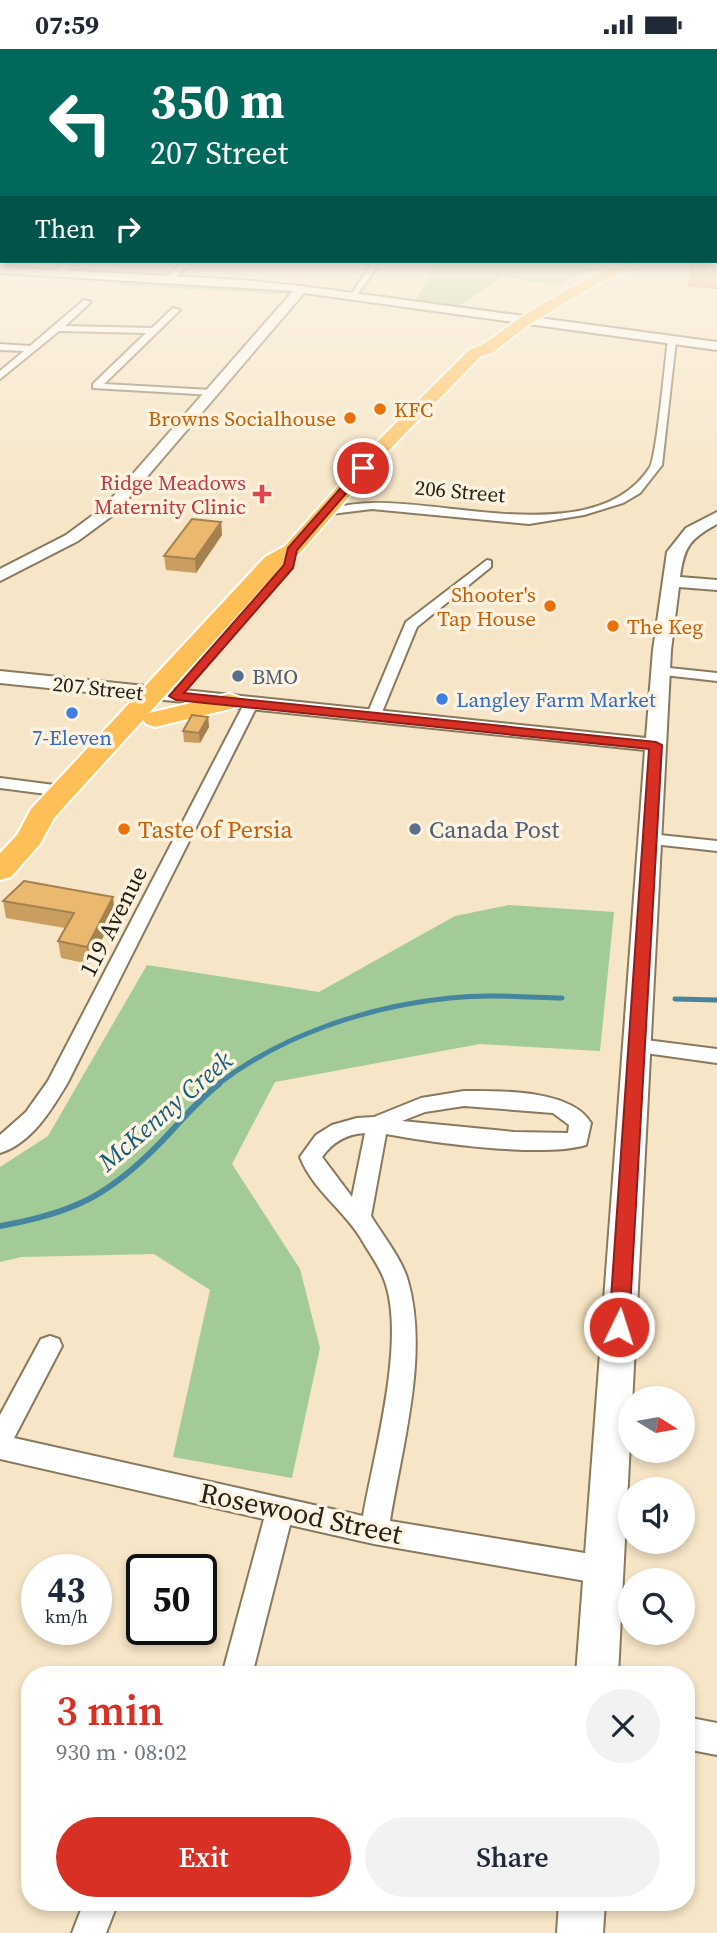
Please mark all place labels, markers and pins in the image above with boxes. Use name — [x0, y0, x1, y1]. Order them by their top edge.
place label: KFC — [394, 395, 433, 424]
marker: KFC — [372, 401, 388, 417]
place label: Browns Socialhouse — [148, 404, 336, 433]
marker: Browns Socialhouse — [342, 410, 358, 426]
pin — [333, 438, 393, 498]
place label: Ridge Meadows Maternity Clinic — [94, 468, 246, 521]
marker: Ridge Meadows Maternity Clinic — [252, 484, 272, 504]
place label: Shooter's Tap House — [437, 580, 536, 633]
marker: Shooter's Tap House — [542, 598, 558, 614]
place label: The Keg — [627, 612, 703, 641]
marker: The Keg — [605, 618, 621, 634]
place label: BMO — [252, 662, 298, 691]
marker: BMO — [230, 668, 246, 684]
place label: Langley Farm Market — [456, 685, 656, 714]
marker: Langley Farm Market — [434, 691, 450, 707]
marker: 7-Eleven — [64, 705, 80, 721]
place label: 7-Eleven — [32, 723, 112, 752]
place label: Taste of Persia — [138, 813, 293, 846]
place label: Canada Post — [429, 813, 559, 846]
marker: Taste of Persia — [116, 821, 132, 837]
marker: Canada Post — [407, 821, 423, 837]

